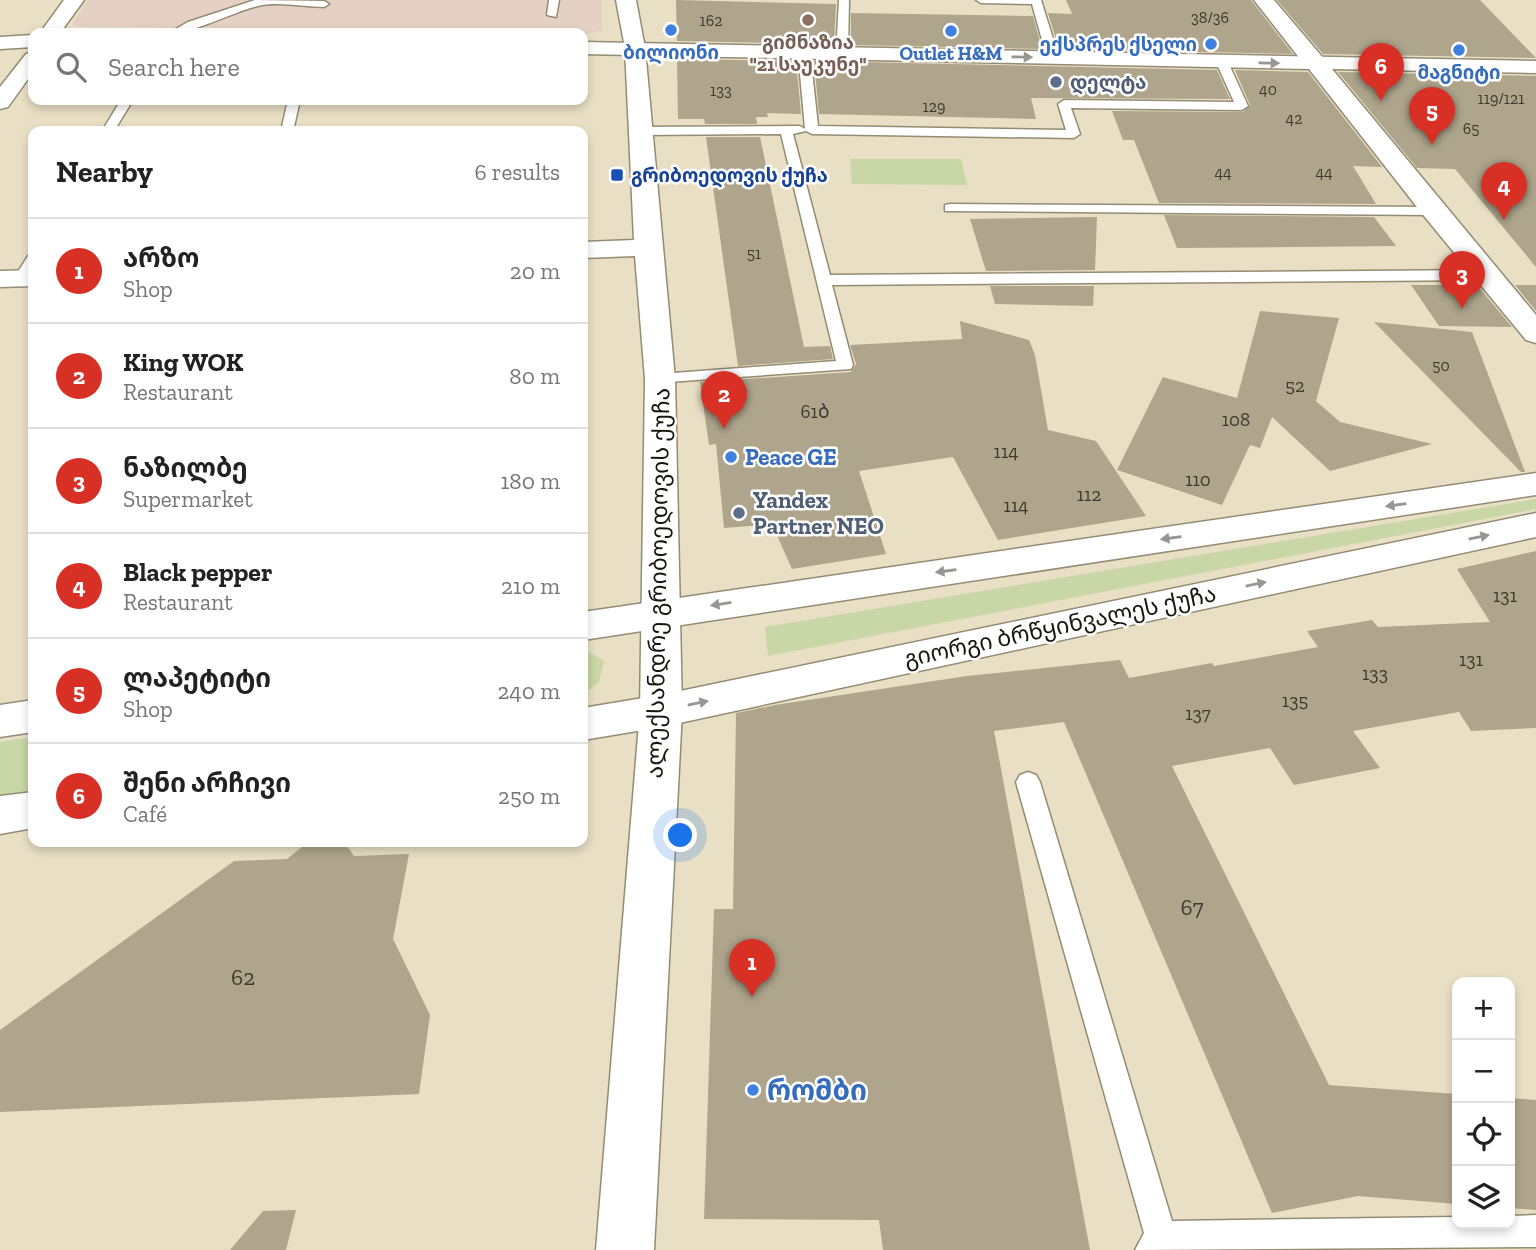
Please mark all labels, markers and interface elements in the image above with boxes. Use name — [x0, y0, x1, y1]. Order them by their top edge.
house number: 38/36 — [1191, 8, 1229, 27]
house number: 162 — [700, 11, 722, 30]
marker: გიმნაზია "21 საუკუნე" — [800, 12, 816, 28]
marker: ბილიონი — [663, 22, 679, 38]
marker: Outlet H&M — [943, 23, 959, 39]
search box — [28, 28, 588, 105]
place label: გიმნაზია "21 საუკუნე" — [749, 31, 867, 76]
place label: ექსპრეს ქსელი — [1040, 33, 1197, 56]
marker: ექსპრეს ქსელი — [1203, 36, 1219, 52]
place label: ბილიონი — [623, 41, 719, 64]
place label: Outlet H&M — [900, 42, 1002, 65]
marker: მაგნიტი — [1451, 42, 1467, 58]
pin: 6 — [1358, 43, 1404, 101]
icon: search — [52, 48, 90, 86]
text: Search here — [108, 51, 240, 83]
one-way arrow — [1011, 52, 1033, 63]
one-way arrow — [1258, 57, 1280, 68]
place label: მაგნიტი — [1417, 61, 1501, 84]
place label: დელტა — [1070, 71, 1146, 95]
marker: დელტა — [1048, 74, 1064, 90]
house number: 40 — [1259, 80, 1277, 99]
house number: 133 — [710, 81, 732, 100]
pin: 5 — [1409, 87, 1455, 145]
house number: 119/121 — [1478, 89, 1524, 108]
house number: 129 — [923, 97, 945, 116]
house number: 42 — [1286, 109, 1302, 128]
house number: 65 — [1463, 119, 1479, 138]
text: Nearby — [56, 154, 153, 190]
text: 6 results — [474, 158, 560, 186]
pin: 4 — [1481, 162, 1527, 220]
house number: 44 — [1214, 163, 1232, 182]
house number: 44 — [1315, 163, 1333, 182]
place label: გრიბოედოვის ქუჩა — [631, 164, 828, 188]
marker: გრიბოედოვის ქუჩა — [609, 167, 625, 183]
text: არზო — [123, 242, 199, 274]
house number: 51 — [747, 244, 761, 263]
pin: 3 — [1439, 251, 1485, 309]
text: 1 — [74, 257, 84, 285]
text: 20 m — [510, 257, 560, 285]
text: Shop — [123, 275, 173, 303]
text: King WOK — [123, 346, 243, 378]
house number: 50 — [1432, 356, 1450, 375]
text: 2 — [73, 362, 85, 390]
text: 80 m — [509, 362, 560, 390]
pin: 2 — [701, 371, 747, 429]
house number: 52 — [1285, 374, 1305, 397]
text: Restaurant — [123, 378, 233, 406]
street label: ალექსანდრე გრიბოედოვის ქუჩა — [641, 388, 675, 778]
house number: 61ბ — [801, 400, 829, 423]
house number: 108 — [1222, 408, 1250, 431]
house number: 114 — [994, 440, 1018, 463]
place label: Peace GE — [745, 443, 837, 471]
marker: Peace GE — [723, 449, 739, 465]
text: ნაზილბე — [123, 452, 248, 484]
text: 3 — [73, 467, 85, 495]
text: 180 m — [500, 467, 560, 495]
house number: 110 — [1185, 468, 1211, 491]
house number: 112 — [1077, 483, 1101, 506]
text: Supermarket — [123, 485, 253, 513]
place label: Yandex Partner NEO — [753, 486, 884, 540]
house number: 114 — [1004, 494, 1028, 517]
one-way arrow — [1385, 500, 1407, 511]
marker: Yandex Partner NEO — [731, 505, 747, 521]
one-way arrow — [1468, 531, 1490, 542]
one-way arrow — [1160, 533, 1182, 544]
text: Black pepper — [123, 556, 272, 588]
one-way arrow — [934, 566, 956, 577]
text: 4 — [72, 572, 86, 600]
text: 210 m — [501, 572, 560, 600]
street label: გიორგი ბრწყინვალეს ქუჩა — [901, 579, 1219, 673]
one-way arrow — [1245, 579, 1267, 590]
house number: 131 — [1493, 584, 1517, 607]
text: Restaurant — [123, 588, 233, 616]
one-way arrow — [709, 599, 731, 610]
house number: 131 — [1459, 648, 1483, 671]
text: ლაპეტიტი — [123, 662, 271, 694]
house number: 133 — [1362, 662, 1388, 685]
text: 5 — [73, 677, 85, 705]
text: 240 m — [497, 677, 560, 705]
house number: 135 — [1282, 689, 1308, 712]
text: Shop — [123, 695, 173, 723]
one-way arrow — [687, 698, 709, 709]
house number: 137 — [1185, 702, 1211, 725]
text: შენი არჩივი — [123, 767, 291, 799]
text: 6 — [73, 782, 85, 810]
text: 250 m — [498, 782, 560, 810]
text: Café — [123, 800, 167, 828]
your location — [663, 818, 697, 852]
house number: 67 — [1180, 893, 1204, 921]
pin: 1 — [729, 939, 775, 997]
house number: 62 — [231, 963, 255, 991]
map controls — [1452, 977, 1515, 1229]
button: + — [1452, 977, 1515, 1040]
button: − — [1452, 1040, 1515, 1103]
place label: რომბი — [767, 1074, 867, 1107]
marker: რომბი — [745, 1082, 761, 1098]
button: locate — [1452, 1103, 1515, 1166]
button: layers — [1452, 1166, 1515, 1229]

